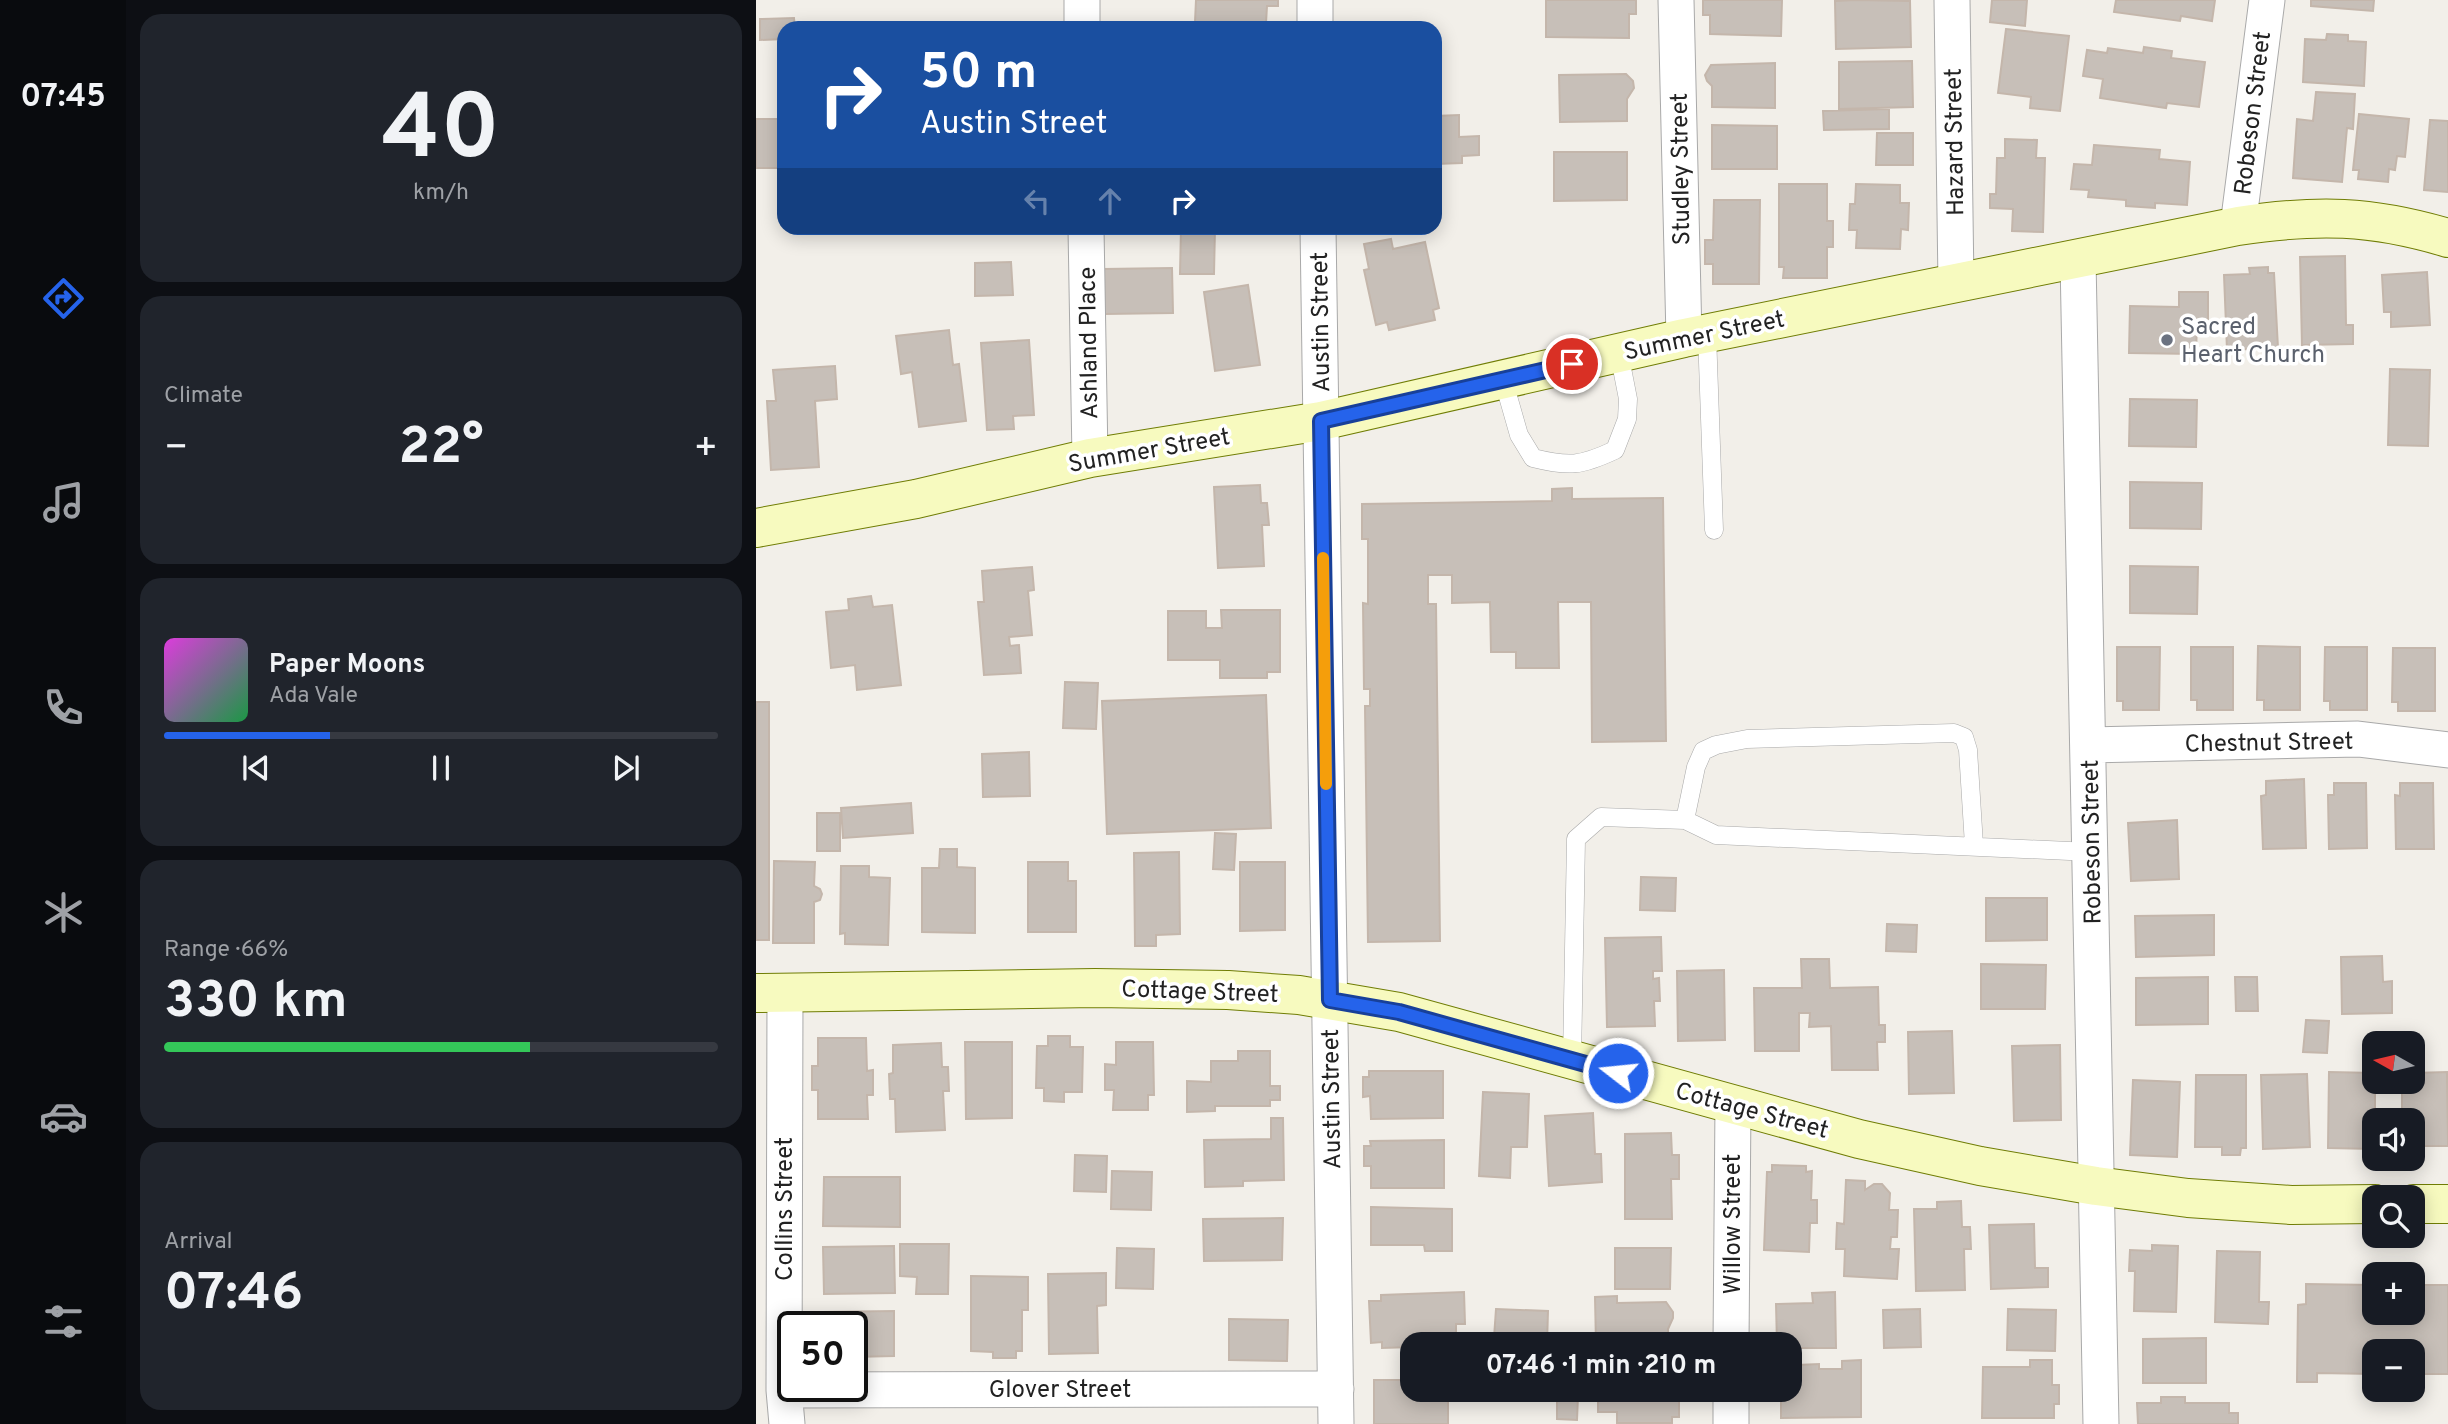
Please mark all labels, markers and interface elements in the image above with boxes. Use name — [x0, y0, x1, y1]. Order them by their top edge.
street label: Robeson Street — [2229, 30, 2279, 197]
text: 50 m — [920, 44, 1037, 106]
icon: right — [805, 49, 896, 140]
street label: Hazard Street — [1940, 68, 1972, 216]
text: 40 — [382, 76, 500, 191]
text: 07:45 — [20, 78, 106, 118]
street label: Studley Street — [1666, 92, 1698, 246]
text: Austin Street — [920, 105, 1108, 145]
text: km/h — [413, 179, 469, 208]
icon: left — [1018, 182, 1056, 220]
icon: ahead — [1091, 182, 1129, 220]
icon: right — [1164, 182, 1202, 220]
street label: Austin Street — [1306, 251, 1338, 393]
street label: Ashland Place — [1074, 266, 1106, 420]
icon: directions — [39, 274, 88, 323]
street label: Summer Street — [1621, 305, 1788, 369]
place label: Sacred Heart Church — [2181, 313, 2325, 371]
marker: Sacred Heart Church — [2159, 332, 2175, 348]
pin — [1542, 334, 1602, 394]
icon: arrive — [1553, 345, 1591, 383]
text: Climate — [164, 382, 243, 411]
text: 22° — [398, 416, 484, 482]
street label: Summer Street — [1066, 423, 1233, 481]
text: − — [164, 425, 189, 474]
text: + — [693, 425, 718, 474]
icon: music — [39, 478, 88, 527]
text: Paper Moons — [269, 649, 425, 682]
text: Ada Vale — [269, 682, 358, 711]
icon: phone — [39, 683, 88, 732]
street label: Chestnut Street — [2184, 728, 2354, 760]
icon: previous — [237, 749, 275, 787]
icon: pause — [422, 749, 460, 787]
icon: next — [607, 749, 645, 787]
street label: Robeson Street — [2077, 759, 2109, 925]
icon: climate — [39, 888, 88, 937]
text: Range · 66% — [164, 936, 288, 965]
text: 330 km — [164, 970, 347, 1036]
street label: Cottage Street — [1121, 975, 1279, 1011]
street label: Austin Street — [1317, 1028, 1349, 1170]
north arrow — [2362, 1031, 2426, 1094]
map controls — [2362, 1031, 2425, 1402]
position arrow — [1581, 1036, 1655, 1110]
street label: Cottage Street — [1672, 1077, 1831, 1147]
icon: car — [39, 1092, 88, 1141]
button: sound — [2362, 1108, 2425, 1171]
street label: Collins Street — [771, 1137, 801, 1281]
street label: Willow Street — [1719, 1154, 1749, 1294]
button: search — [2362, 1185, 2425, 1248]
text: Arrival — [164, 1228, 233, 1257]
text: 07:46 — [164, 1262, 303, 1328]
button: + — [2362, 1262, 2425, 1325]
icon: filters — [39, 1297, 88, 1346]
speed limit sign: 50 — [777, 1311, 868, 1402]
button: − — [2362, 1339, 2425, 1402]
text: 07:46 · 1 min · 210 m — [1486, 1350, 1716, 1383]
street label: Glover Street — [989, 1376, 1131, 1406]

